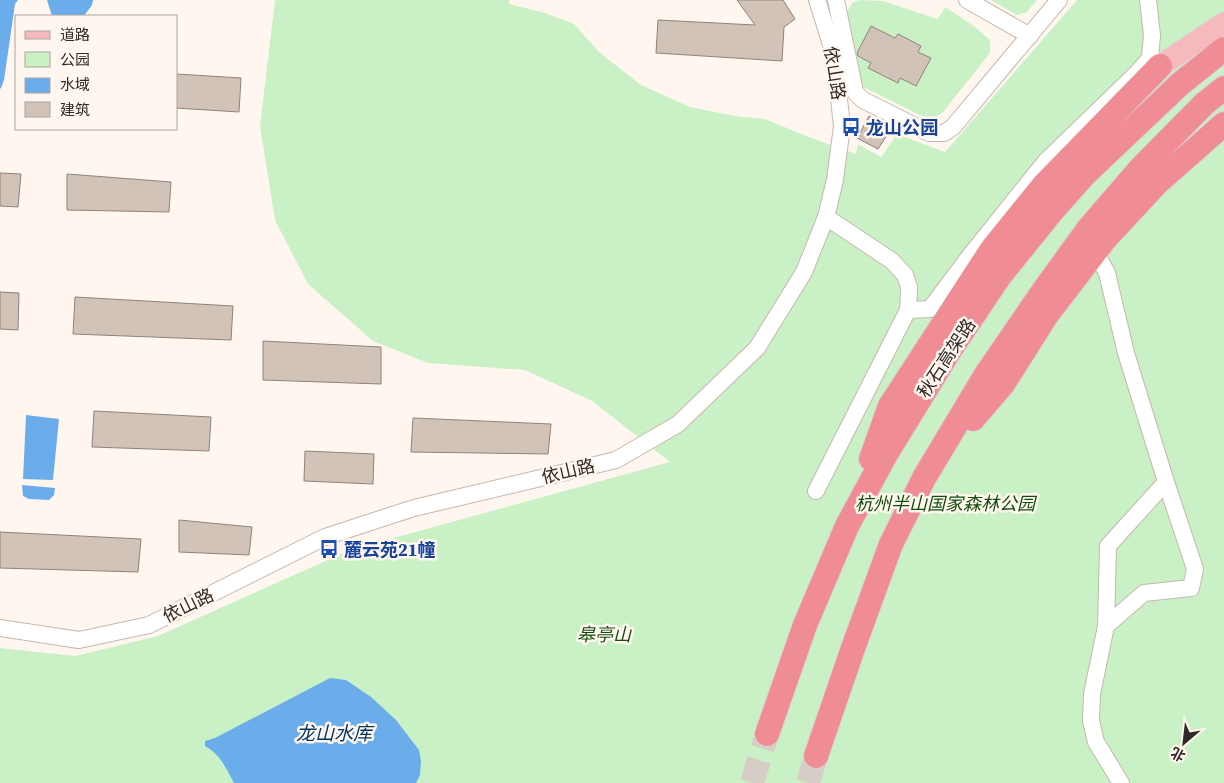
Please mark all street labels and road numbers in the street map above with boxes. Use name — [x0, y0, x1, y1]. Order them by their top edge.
street label: 依山路 — [818, 44, 852, 102]
street label: 秋石高架路 — [911, 313, 981, 403]
street label: 依山路 — [539, 453, 597, 489]
street label: 依山路 — [158, 582, 218, 628]

